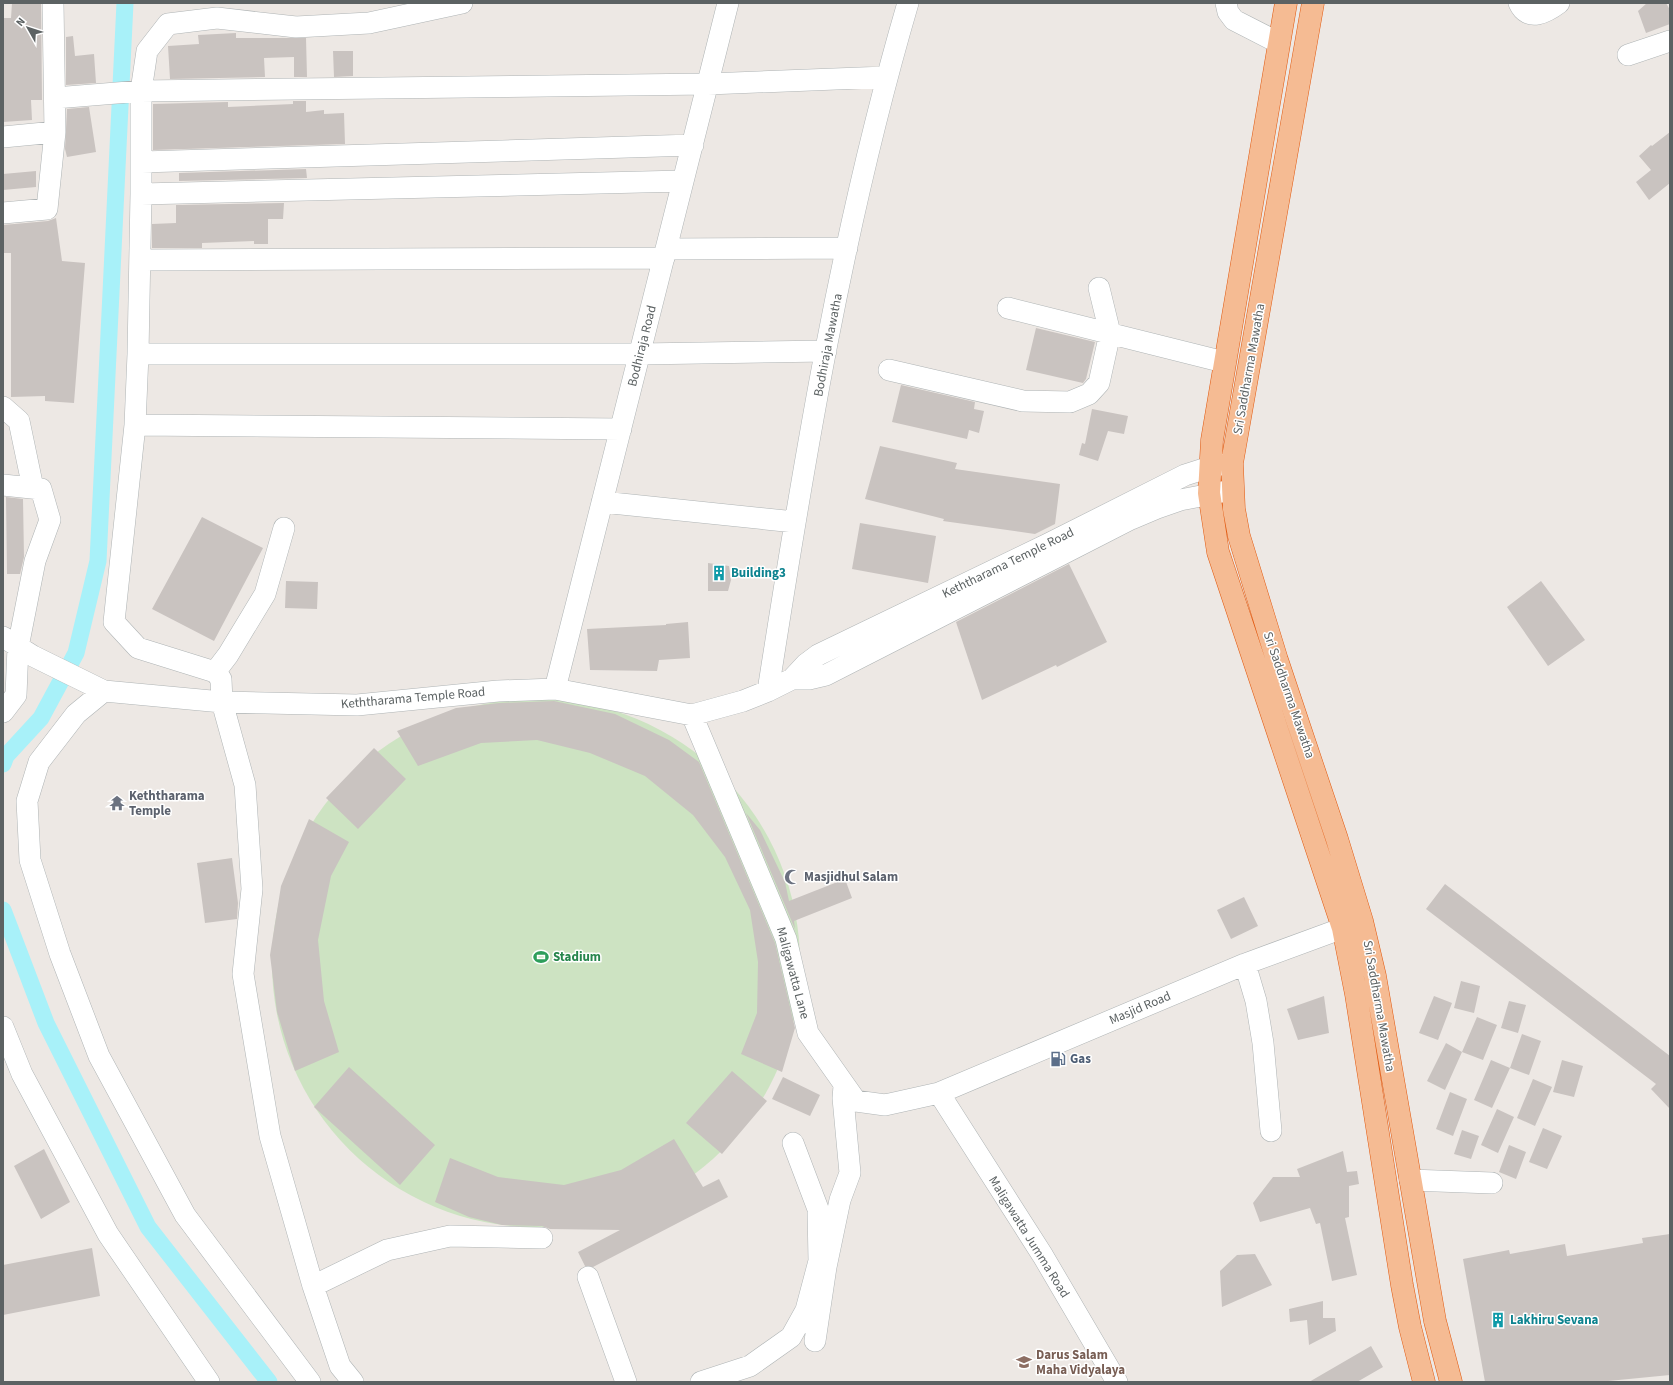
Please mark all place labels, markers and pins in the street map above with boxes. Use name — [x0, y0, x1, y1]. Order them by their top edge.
building icon: Building3 — [710, 564, 728, 582]
place label: Building3 — [731, 564, 786, 582]
place label: Keththarama Temple — [129, 787, 205, 820]
temple icon: Keththarama Temple — [108, 794, 126, 812]
mosque icon: Masjidhul Salam — [783, 868, 801, 886]
place label: Masjidhul Salam — [804, 868, 898, 886]
sports icon: Stadium — [532, 948, 550, 966]
place label: Stadium — [553, 948, 601, 966]
fuel station icon: Gas — [1049, 1050, 1067, 1068]
place label: Gas — [1070, 1050, 1091, 1068]
building icon: Lakhiru Sevana — [1489, 1311, 1507, 1329]
place label: Lakhiru Sevana — [1510, 1311, 1599, 1329]
place label: Darus Salam Maha Vidyalaya — [1036, 1346, 1125, 1379]
school or university icon: Darus Salam Maha Vidyalaya — [1015, 1353, 1033, 1371]

